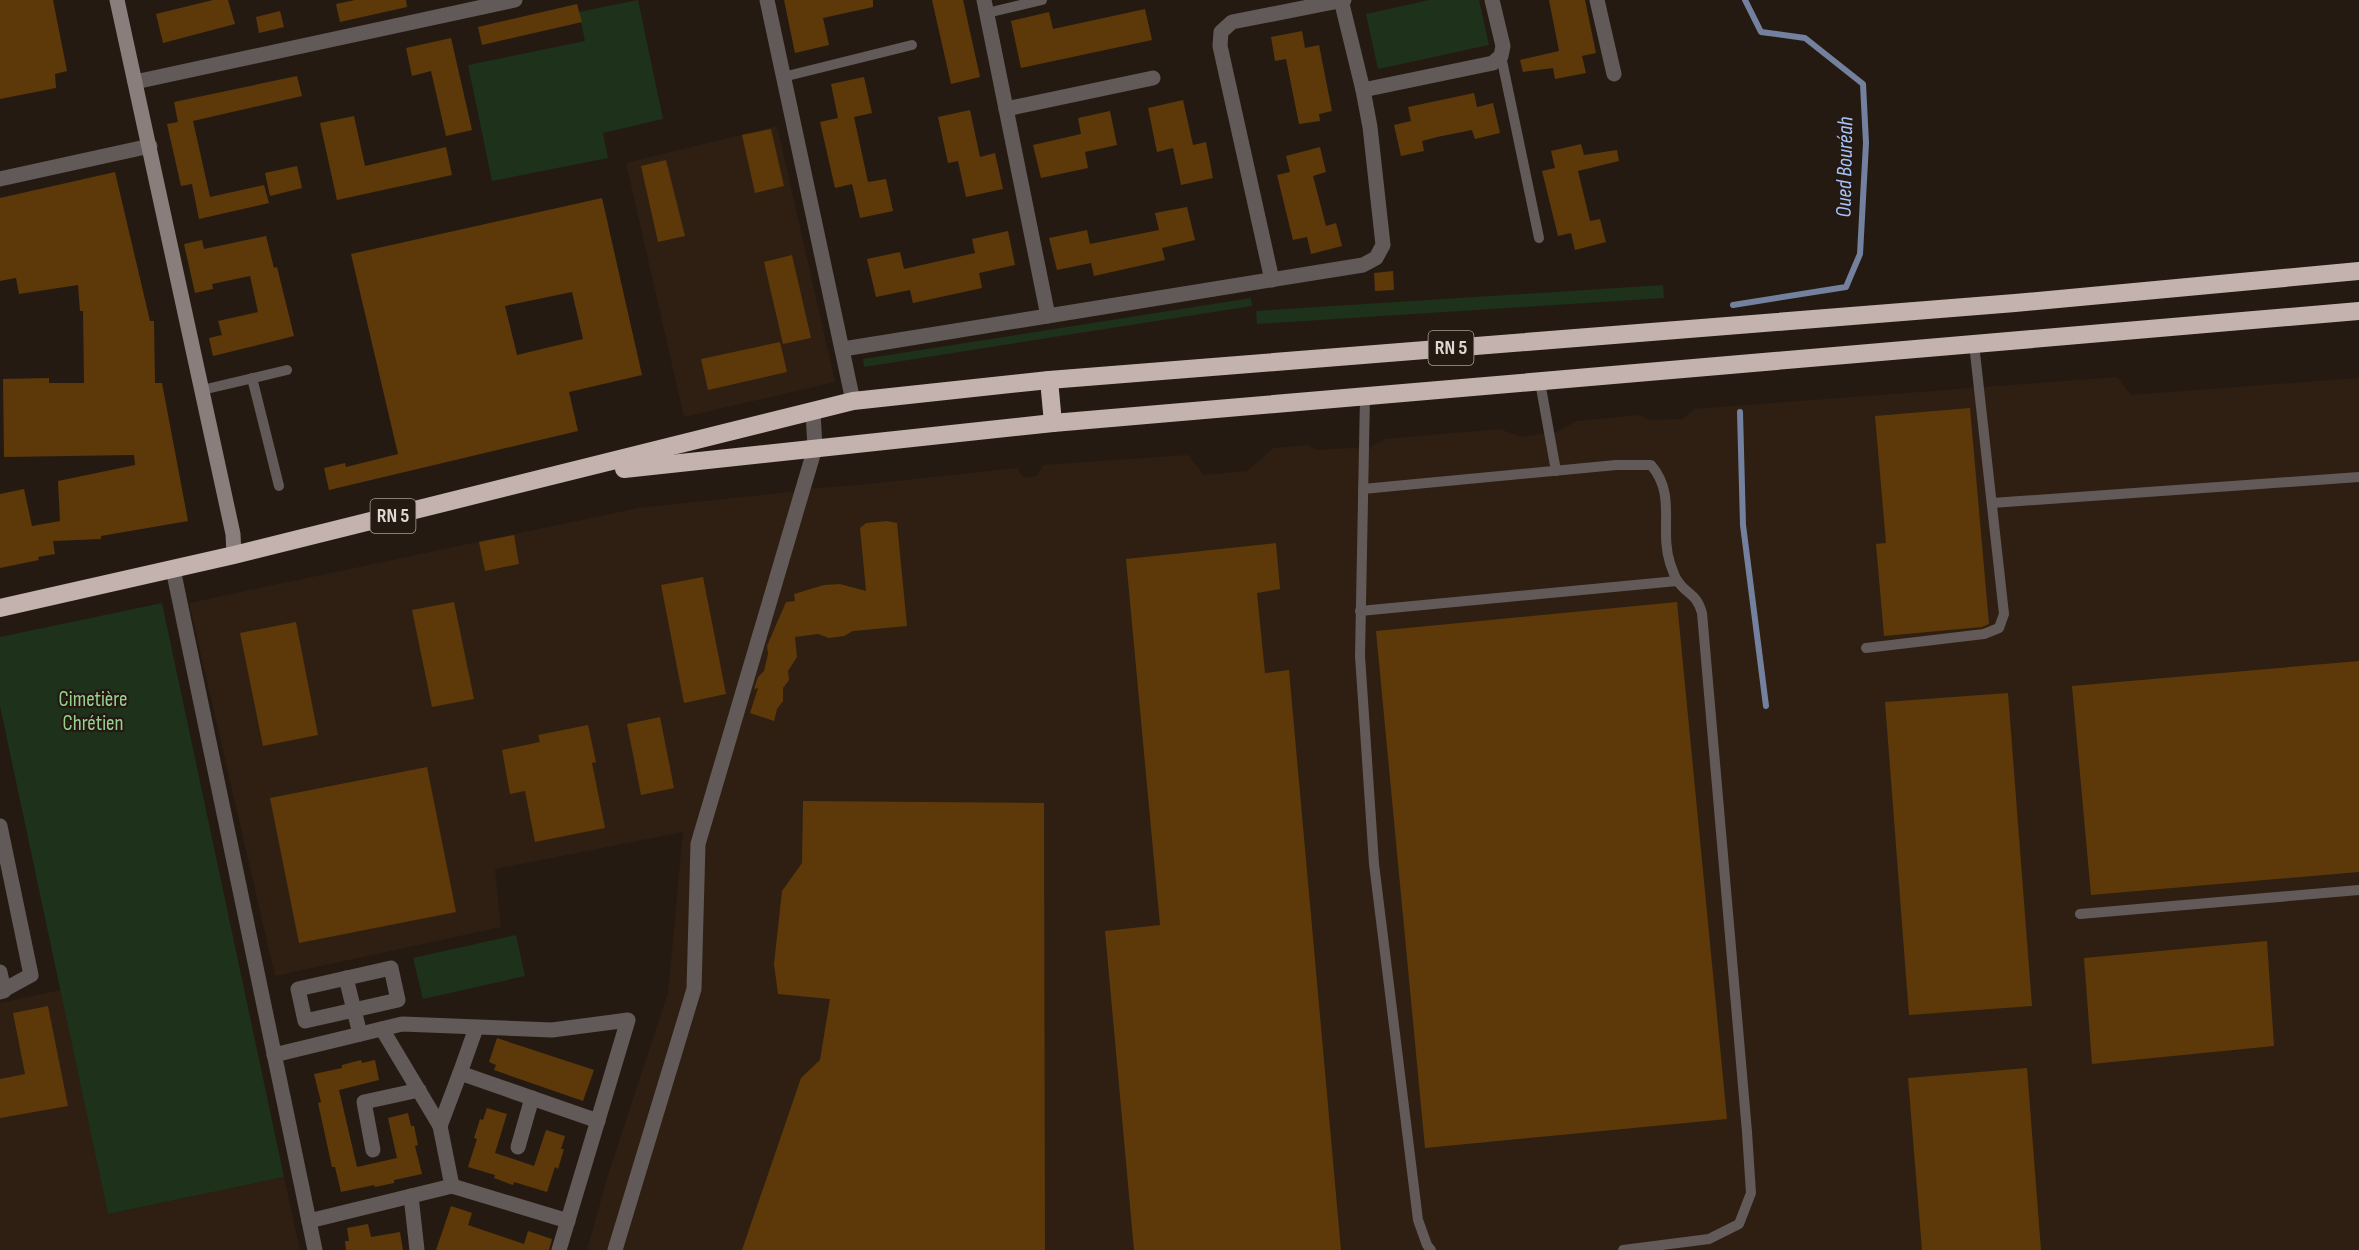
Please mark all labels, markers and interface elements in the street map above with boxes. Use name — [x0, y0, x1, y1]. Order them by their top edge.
water label: Oued Bouréah — [1831, 116, 1859, 218]
road number: RN 5 — [1428, 331, 1474, 365]
road number: RN 5 — [370, 499, 416, 533]
park label: Cimetière Chrétien — [59, 687, 127, 736]

